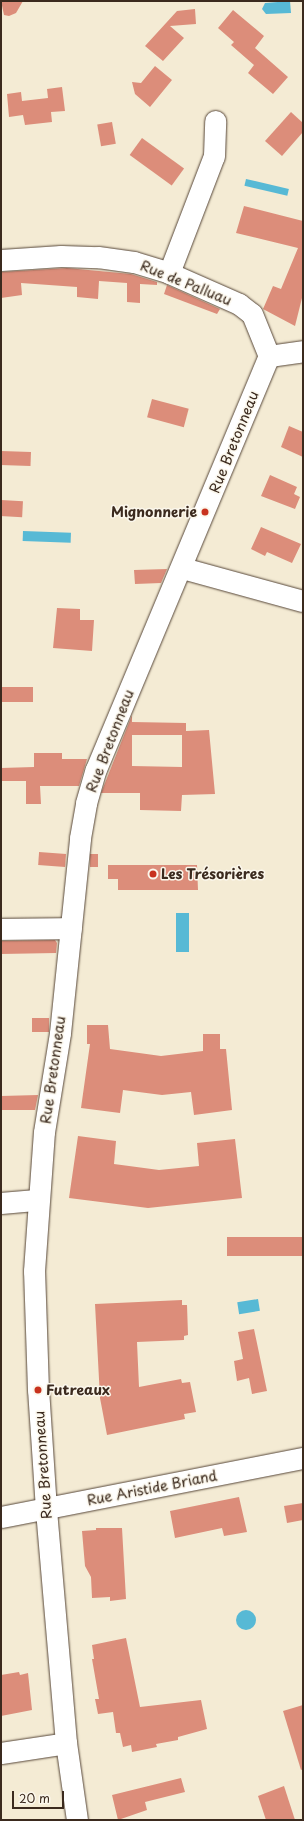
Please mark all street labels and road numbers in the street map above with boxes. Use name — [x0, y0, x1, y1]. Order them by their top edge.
street label: Rue de Palluau — [137, 257, 235, 309]
street label: Rue Bretonneau — [206, 388, 262, 496]
street label: Rue Bretonneau — [83, 687, 137, 795]
street label: Rue Bretonneau — [37, 1015, 69, 1125]
street label: Rue Bretonneau — [31, 1410, 55, 1520]
street label: Rue Aristide Briand — [85, 1467, 219, 1509]

